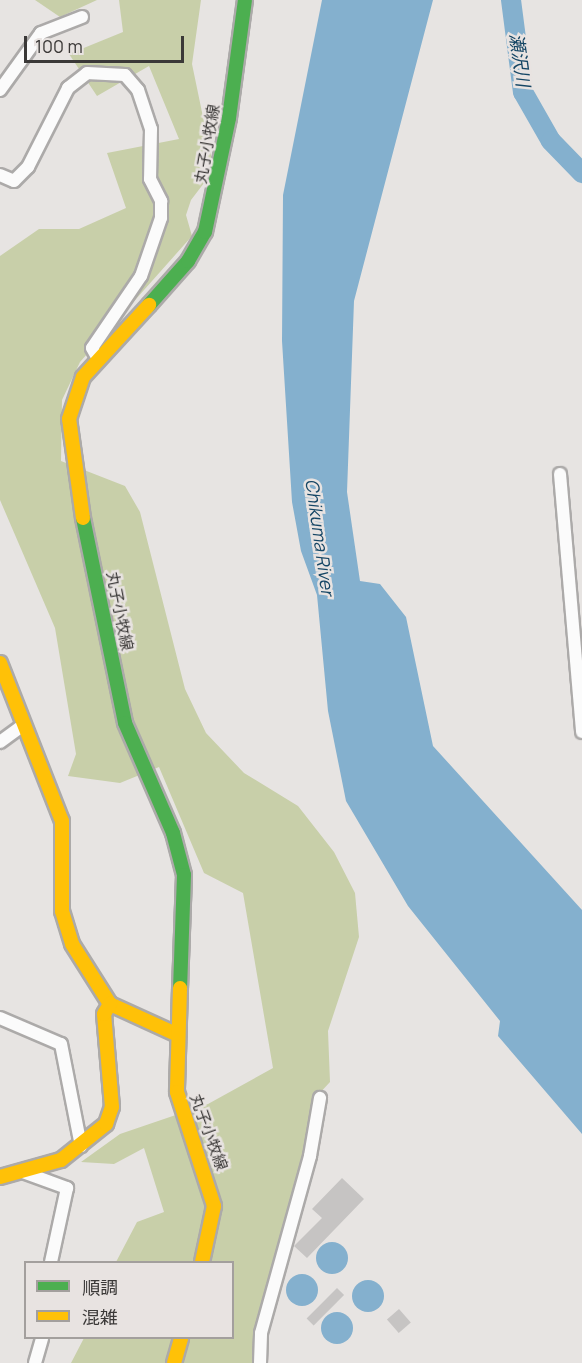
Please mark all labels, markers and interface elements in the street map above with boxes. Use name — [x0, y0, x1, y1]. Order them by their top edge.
scale bar — [27, 24, 188, 62]
water label: 瀬沢川 — [506, 32, 534, 88]
text: 100 m — [35, 34, 83, 58]
street label: 丸子小牧線 — [191, 103, 223, 185]
water label: Chikuma River — [301, 477, 339, 597]
street label: 丸子小牧線 — [103, 570, 137, 652]
street label: 丸子小牧線 — [186, 1091, 232, 1173]
legend — [24, 1261, 234, 1339]
text: 順調 — [82, 1275, 118, 1299]
text: 混雑 — [82, 1305, 118, 1329]

